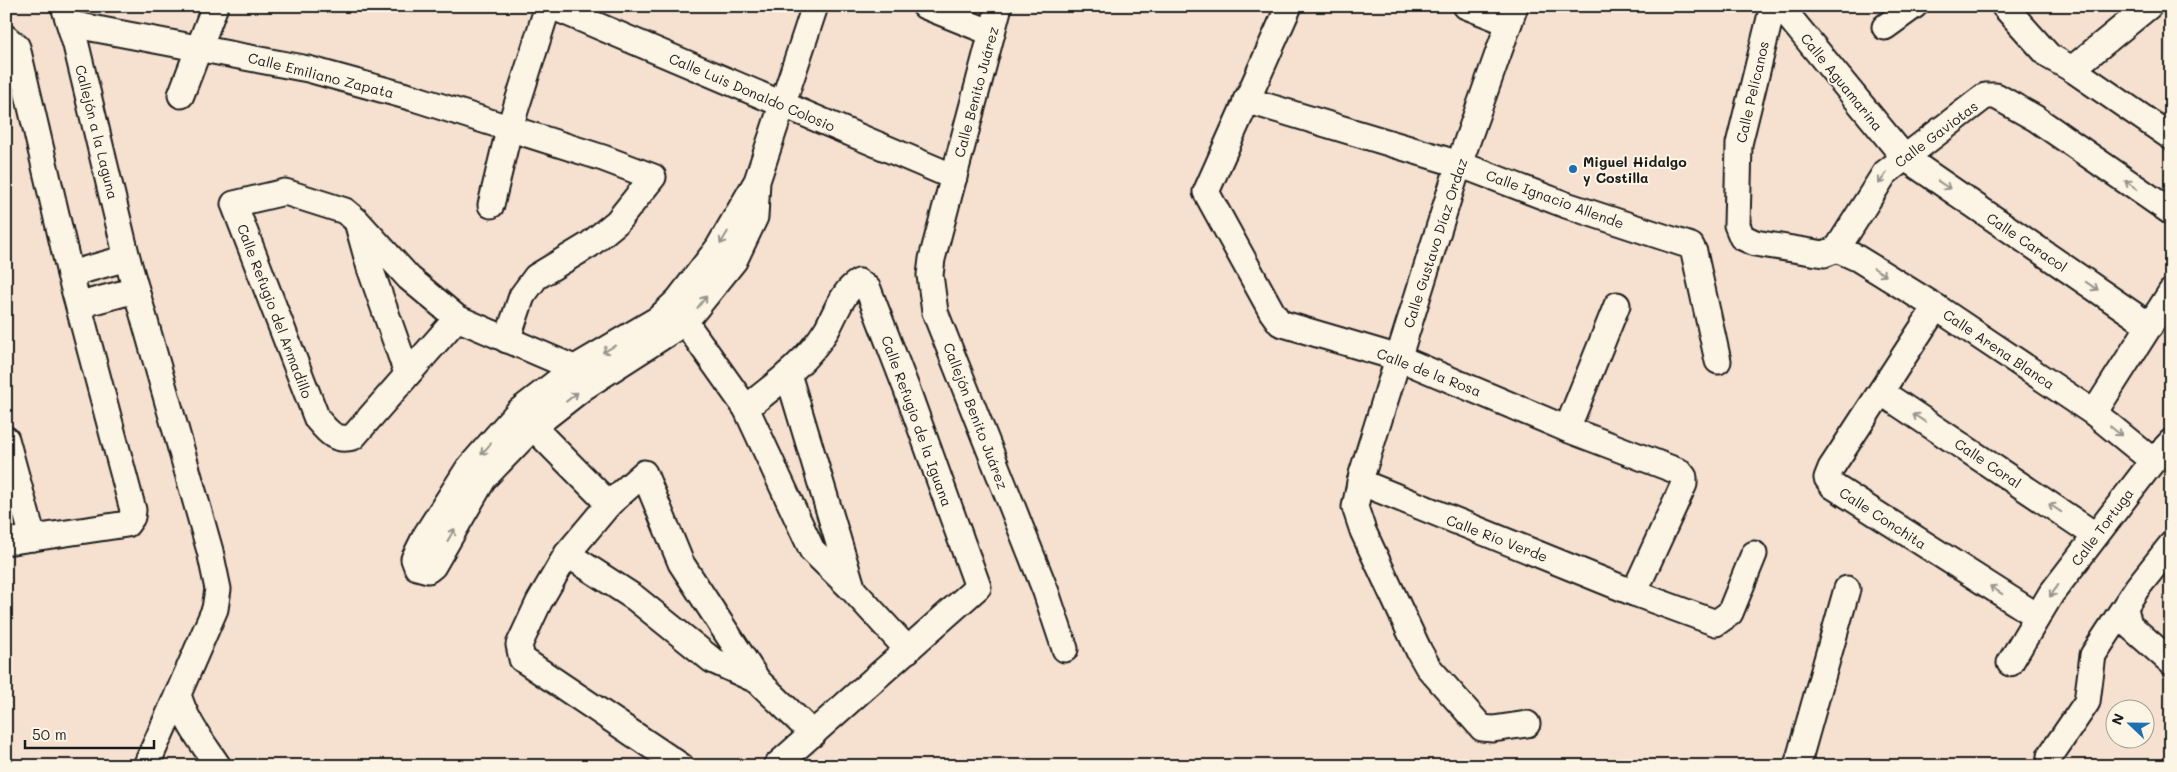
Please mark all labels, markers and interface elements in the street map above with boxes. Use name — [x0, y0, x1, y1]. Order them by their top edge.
street label: Calle Benito Juárez — [949, 24, 1003, 160]
street label: Calle Aguamarina — [1797, 29, 1887, 135]
street label: Calle Pelícanos — [1731, 39, 1773, 145]
street label: Calle Emiliano Zapata — [246, 48, 396, 102]
street label: Calle Luis Donaldo Colosio — [666, 48, 838, 136]
street label: Callejón a la Laguna — [71, 63, 123, 201]
street label: Calle Gaviotas — [1890, 96, 1982, 172]
place label: Miguel Hidalgo y Costilla — [1583, 152, 1687, 187]
street label: Calle Gustavo Díaz Ordaz — [1399, 156, 1471, 330]
marker: Miguel Hidalgo y Costilla — [1567, 163, 1579, 175]
street label: Calle Ignacio Allende — [1483, 165, 1627, 233]
one-way arrow — [1878, 171, 1888, 185]
one-way arrow — [2124, 179, 2138, 189]
one-way arrow — [1937, 180, 1951, 190]
street label: Calle Caracol — [1983, 208, 2071, 276]
street label: Calle Refugio del Armadillo — [233, 221, 317, 401]
one-way arrow — [719, 231, 729, 245]
one-way arrow — [1872, 267, 1886, 277]
one-way arrow — [2085, 282, 2099, 292]
one-way arrow — [696, 295, 707, 308]
street label: Calle Arena Blanca — [1939, 305, 2059, 393]
street label: Calle Refugio de la Iguana — [877, 333, 957, 509]
street label: Callejón Benito Juárez — [939, 340, 1013, 492]
street label: Calle de la Rosa — [1374, 343, 1484, 401]
one-way arrow — [601, 344, 616, 354]
one-way arrow — [565, 391, 578, 402]
one-way arrow — [1913, 412, 1927, 422]
one-way arrow — [2109, 426, 2122, 437]
street label: Calle Coral — [1951, 434, 2025, 492]
one-way arrow — [480, 442, 491, 455]
street label: Calle Conchita — [1836, 483, 1930, 553]
street label: Calle Tortuga — [2067, 484, 2137, 570]
one-way arrow — [2048, 502, 2062, 513]
street label: Calle Río Verde — [1444, 510, 1550, 566]
one-way arrow — [447, 528, 457, 542]
one-way arrow — [2049, 584, 2059, 598]
one-way arrow — [1989, 585, 2003, 595]
north arrow — [2104, 700, 2154, 750]
text: N — [2107, 710, 2128, 727]
scale bar — [25, 717, 154, 749]
text: 50 m — [32, 724, 67, 744]

